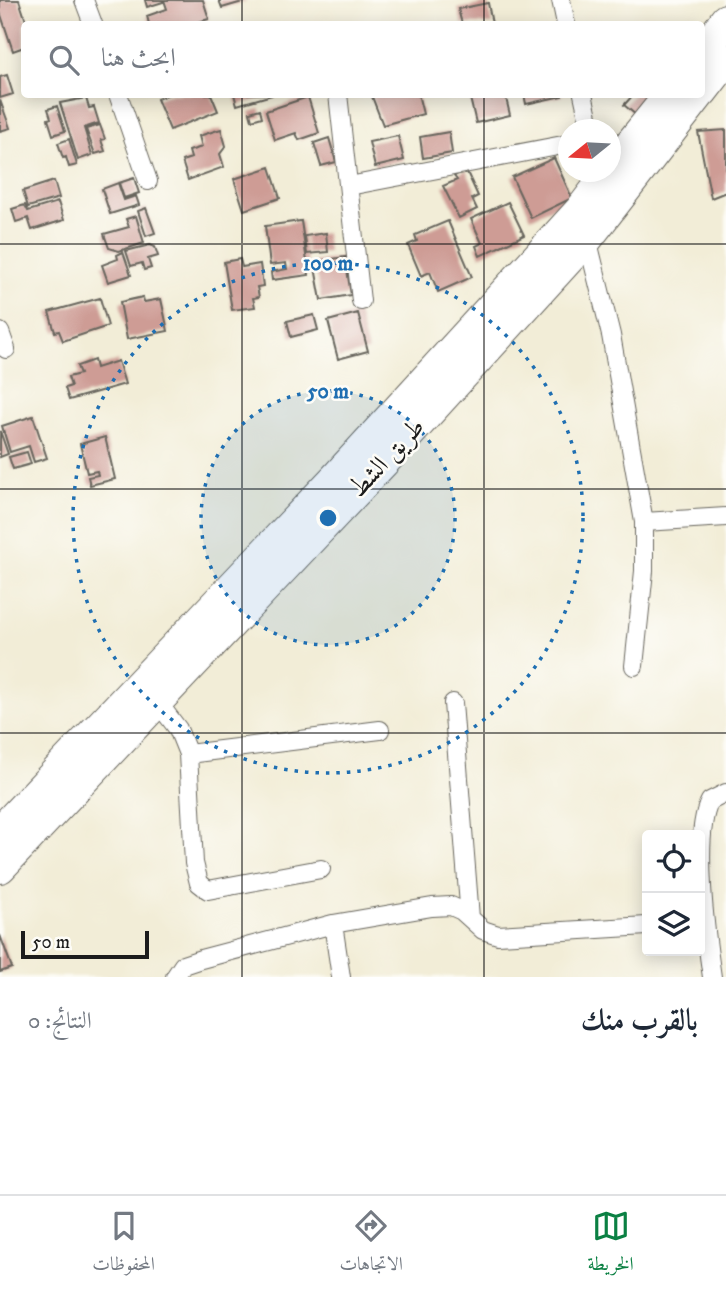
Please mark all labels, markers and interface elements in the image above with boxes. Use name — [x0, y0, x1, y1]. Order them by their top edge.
search box — [21, 21, 705, 98]
icon: search — [45, 41, 83, 79]
text: ابحث هنا — [101, 42, 176, 75]
north arrow — [558, 119, 621, 182]
text: 100 m — [303, 251, 353, 277]
text: 50 m — [306, 379, 349, 405]
street label: طريق الشط — [342, 411, 432, 505]
centre of rings — [316, 506, 340, 530]
map controls — [642, 830, 705, 956]
button: locate — [642, 830, 705, 893]
button: layers — [642, 893, 705, 956]
scale bar — [21, 928, 149, 960]
text: 50 m — [32, 931, 70, 954]
text: بالقرب منك — [581, 1003, 698, 1040]
text: النتائج: 0 — [28, 1007, 92, 1036]
tab: المحفوظات — [92, 1207, 155, 1282]
tab: الاتجاهات — [340, 1207, 403, 1282]
tab: الخريطة — [587, 1207, 634, 1282]

